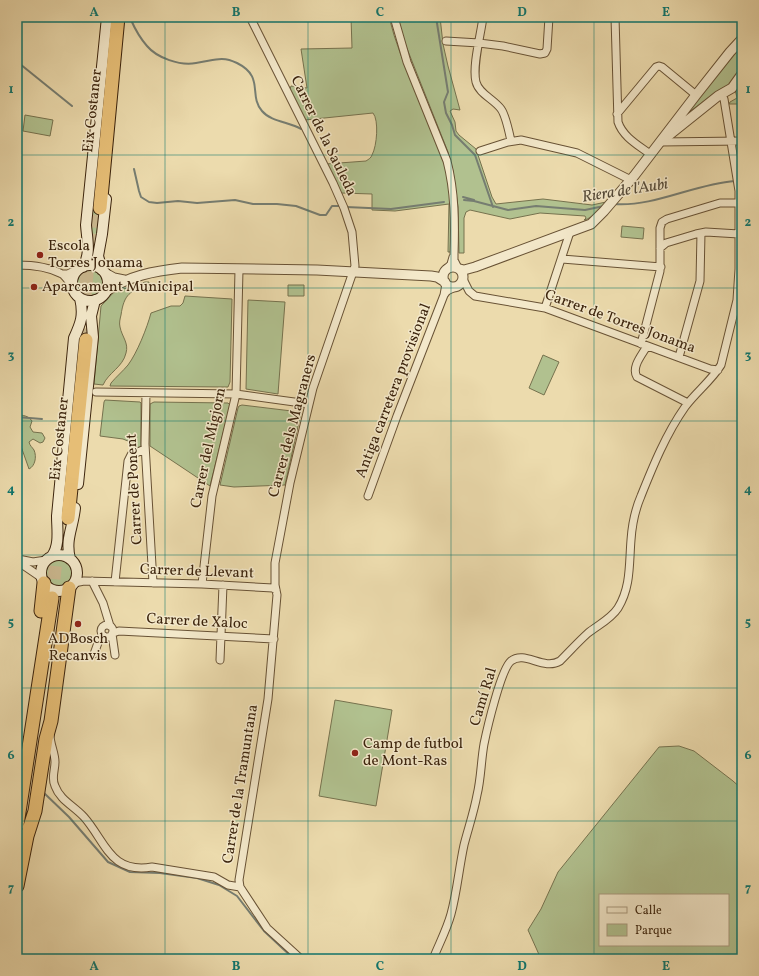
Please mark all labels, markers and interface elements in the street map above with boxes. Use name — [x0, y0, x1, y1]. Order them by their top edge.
text: A — [89, 4, 99, 22]
text: B — [232, 4, 241, 22]
text: C — [376, 4, 384, 22]
text: D — [517, 4, 527, 22]
text: E — [662, 4, 670, 22]
street label: Eix Costaner — [78, 68, 108, 154]
street label: Carrer de la Sauleda — [285, 72, 361, 200]
text: 1 — [8, 81, 14, 99]
text: 1 — [745, 81, 751, 99]
water label: Riera de l'Aubi — [580, 173, 671, 209]
text: 2 — [8, 214, 15, 232]
text: 2 — [745, 214, 752, 232]
place label: Escola Torres Jonama — [48, 236, 143, 274]
marker: Escola Torres Jonama — [35, 250, 45, 260]
place label: Aparcament Municipal — [42, 277, 193, 298]
marker: Aparcament Municipal — [29, 282, 39, 292]
street label: Carrer de Torres Jonama — [542, 285, 698, 359]
street label: Antiga carretera provisional — [351, 301, 437, 481]
text: 3 — [8, 347, 15, 365]
text: 3 — [745, 347, 752, 365]
street label: Carrer dels Magraners — [264, 352, 322, 500]
street label: Carrer del Migjorn — [186, 386, 232, 510]
street label: Eix Costaner — [45, 396, 75, 482]
street label: Carrer de Ponent — [122, 433, 148, 545]
text: 4 — [7, 481, 15, 499]
text: 4 — [744, 481, 752, 499]
street label: Carrer de Llevant — [140, 560, 254, 584]
street label: Carrer de Xaloc — [146, 609, 248, 635]
text: 5 — [8, 614, 14, 632]
text: 5 — [745, 614, 751, 632]
marker: ADBosch Recanvis — [73, 619, 83, 629]
place label: ADBosch Recanvis — [48, 629, 108, 667]
street label: Camí Ral — [465, 665, 503, 729]
street label: Carrer de la Tramuntana — [218, 703, 264, 865]
place label: Camp de futbol de Mont-Ras — [363, 734, 463, 772]
text: 6 — [7, 747, 15, 765]
text: 6 — [744, 747, 752, 765]
marker: Camp de futbol de Mont-Ras — [350, 748, 360, 758]
text: 7 — [8, 880, 14, 898]
text: 7 — [745, 880, 751, 898]
legend — [599, 894, 729, 946]
text: Calle — [635, 903, 662, 919]
text: Parque — [635, 923, 672, 939]
text: A — [89, 958, 99, 976]
text: B — [232, 958, 241, 976]
text: C — [376, 958, 384, 976]
text: D — [517, 958, 527, 976]
text: E — [662, 958, 670, 976]

